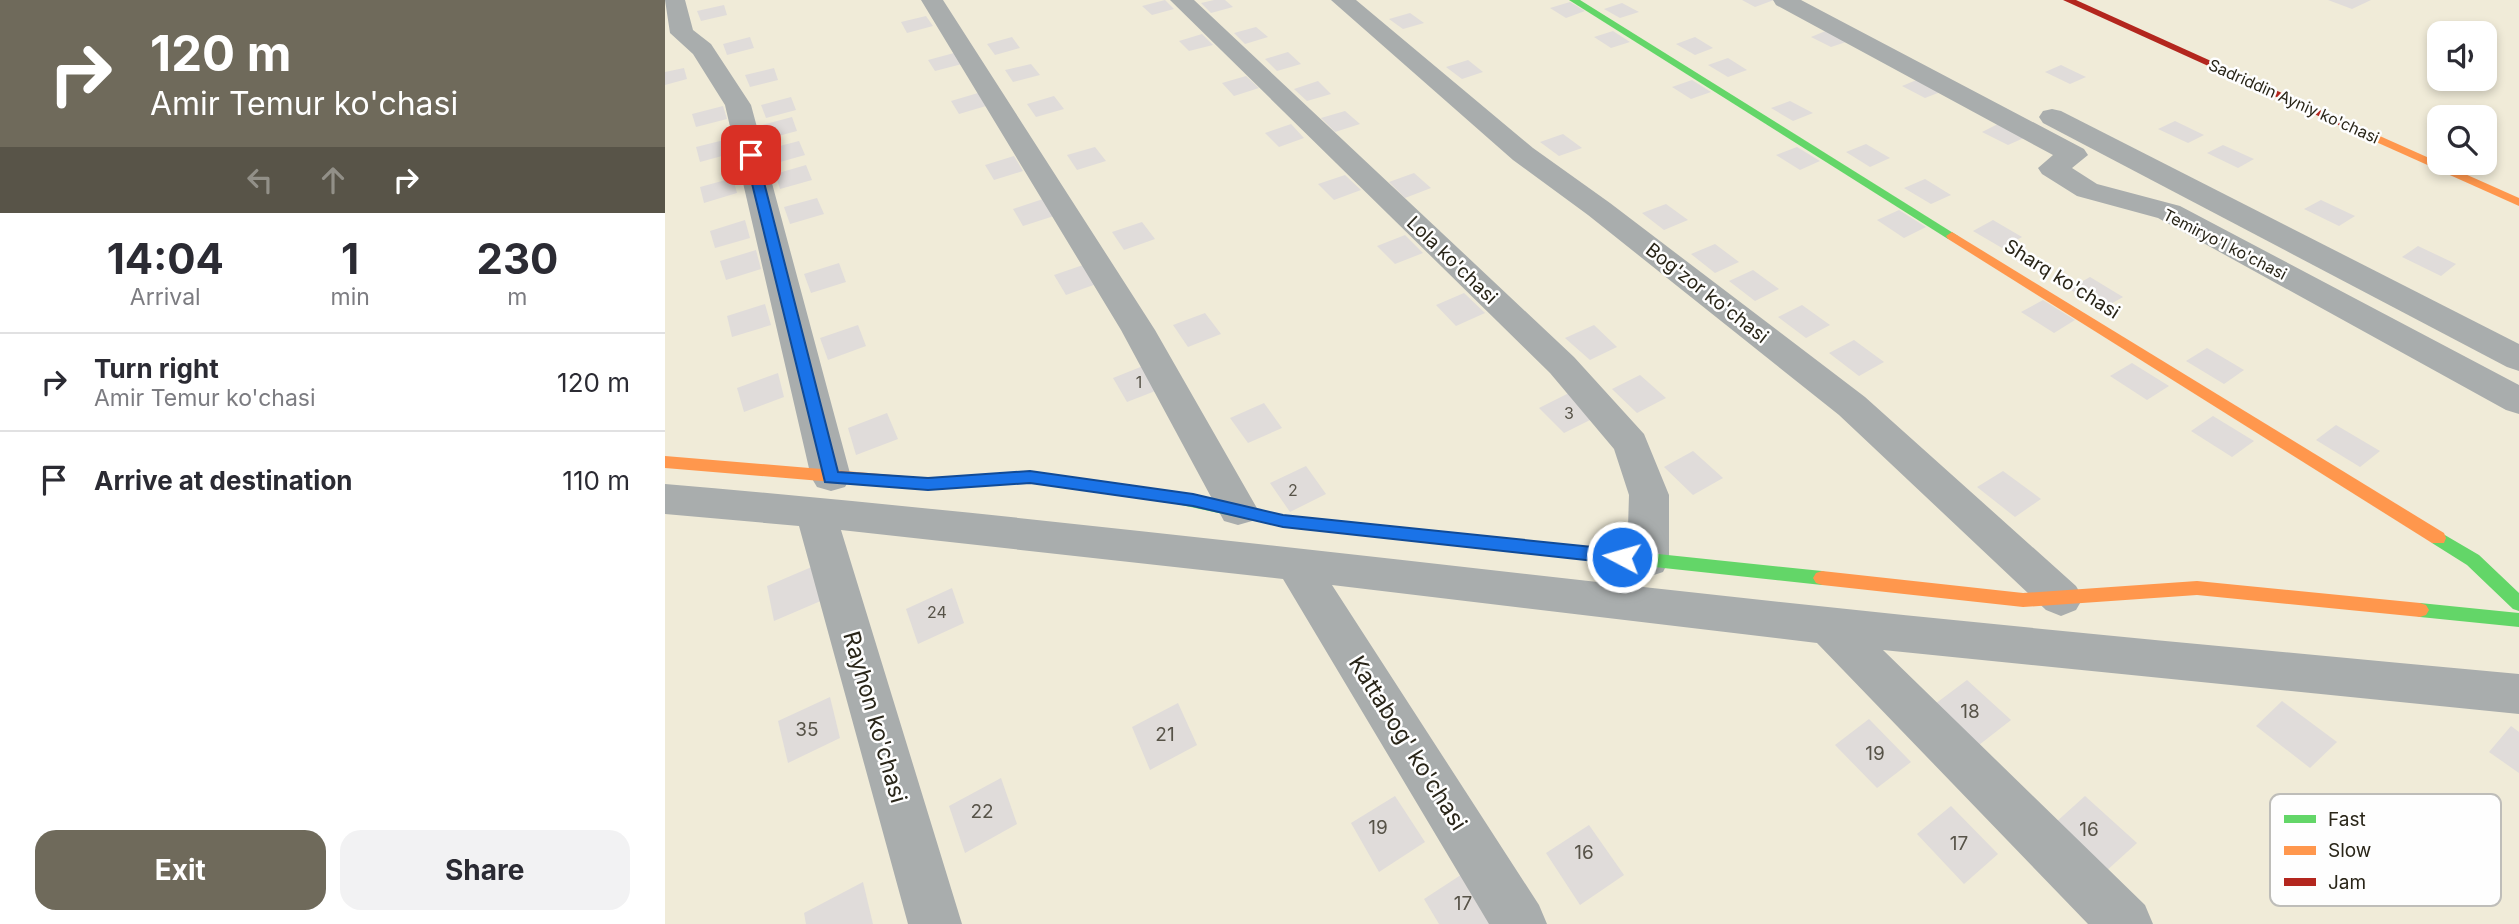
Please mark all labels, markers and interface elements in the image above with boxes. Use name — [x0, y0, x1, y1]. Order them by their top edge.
map controls — [2427, 21, 2497, 175]
button: sound — [2427, 21, 2497, 91]
text: 120 m — [150, 24, 291, 83]
icon: right — [35, 28, 126, 119]
street label: Sadriddin Ayniy ko'chasi — [2206, 54, 2382, 148]
text: Amir Temur ko'chasi — [150, 84, 458, 123]
button: search — [2427, 105, 2497, 175]
pin — [721, 125, 781, 185]
icon: arrive — [732, 136, 770, 174]
icon: left — [241, 161, 279, 199]
icon: ahead — [314, 161, 352, 199]
icon: right — [387, 161, 425, 199]
street label: Temiryo'l ko'chasi — [2160, 204, 2290, 284]
street label: Lola ko'chasi — [1402, 211, 1502, 309]
text: 14:04 — [107, 233, 224, 284]
text: 1 — [341, 233, 359, 284]
text: 230 — [476, 233, 558, 284]
street label: Sharq ko'chasi — [2000, 234, 2124, 324]
street label: Bog'zor ko'chasi — [1641, 238, 1773, 348]
text: Arrival — [130, 283, 201, 311]
text: min — [331, 283, 370, 311]
text: m — [507, 283, 527, 311]
text: Turn right — [94, 353, 219, 384]
icon: right — [35, 363, 73, 401]
text: 120 m — [557, 367, 630, 398]
house number: 1 — [1136, 372, 1142, 392]
text: Amir Temur ko'chasi — [94, 384, 316, 412]
house number: 3 — [1564, 403, 1574, 423]
icon: arrive — [35, 461, 73, 499]
text: Arrive at destination — [94, 465, 353, 496]
text: 110 m — [562, 465, 630, 496]
house number: 2 — [1288, 480, 1298, 500]
position arrow — [1585, 520, 1659, 594]
house number: 24 — [927, 602, 947, 622]
street label: Rayhon ko'chasi — [837, 628, 913, 806]
street label: Kattabog' ko'chasi — [1343, 650, 1473, 836]
house number: 18 — [1960, 700, 1980, 723]
house number: 35 — [795, 718, 819, 741]
house number: 21 — [1155, 723, 1175, 746]
house number: 19 — [1865, 742, 1885, 765]
legend — [2270, 794, 2501, 906]
house number: 22 — [970, 800, 994, 823]
text: Fast — [2328, 808, 2366, 831]
house number: 19 — [1368, 816, 1388, 839]
house number: 16 — [2079, 818, 2099, 841]
button: Exit — [35, 830, 326, 910]
button: Share — [340, 830, 630, 910]
house number: 17 — [1950, 832, 1968, 855]
text: Slow — [2328, 839, 2371, 862]
house number: 16 — [1574, 841, 1594, 864]
text: Jam — [2328, 871, 2366, 894]
house number: 17 — [1454, 892, 1472, 915]

